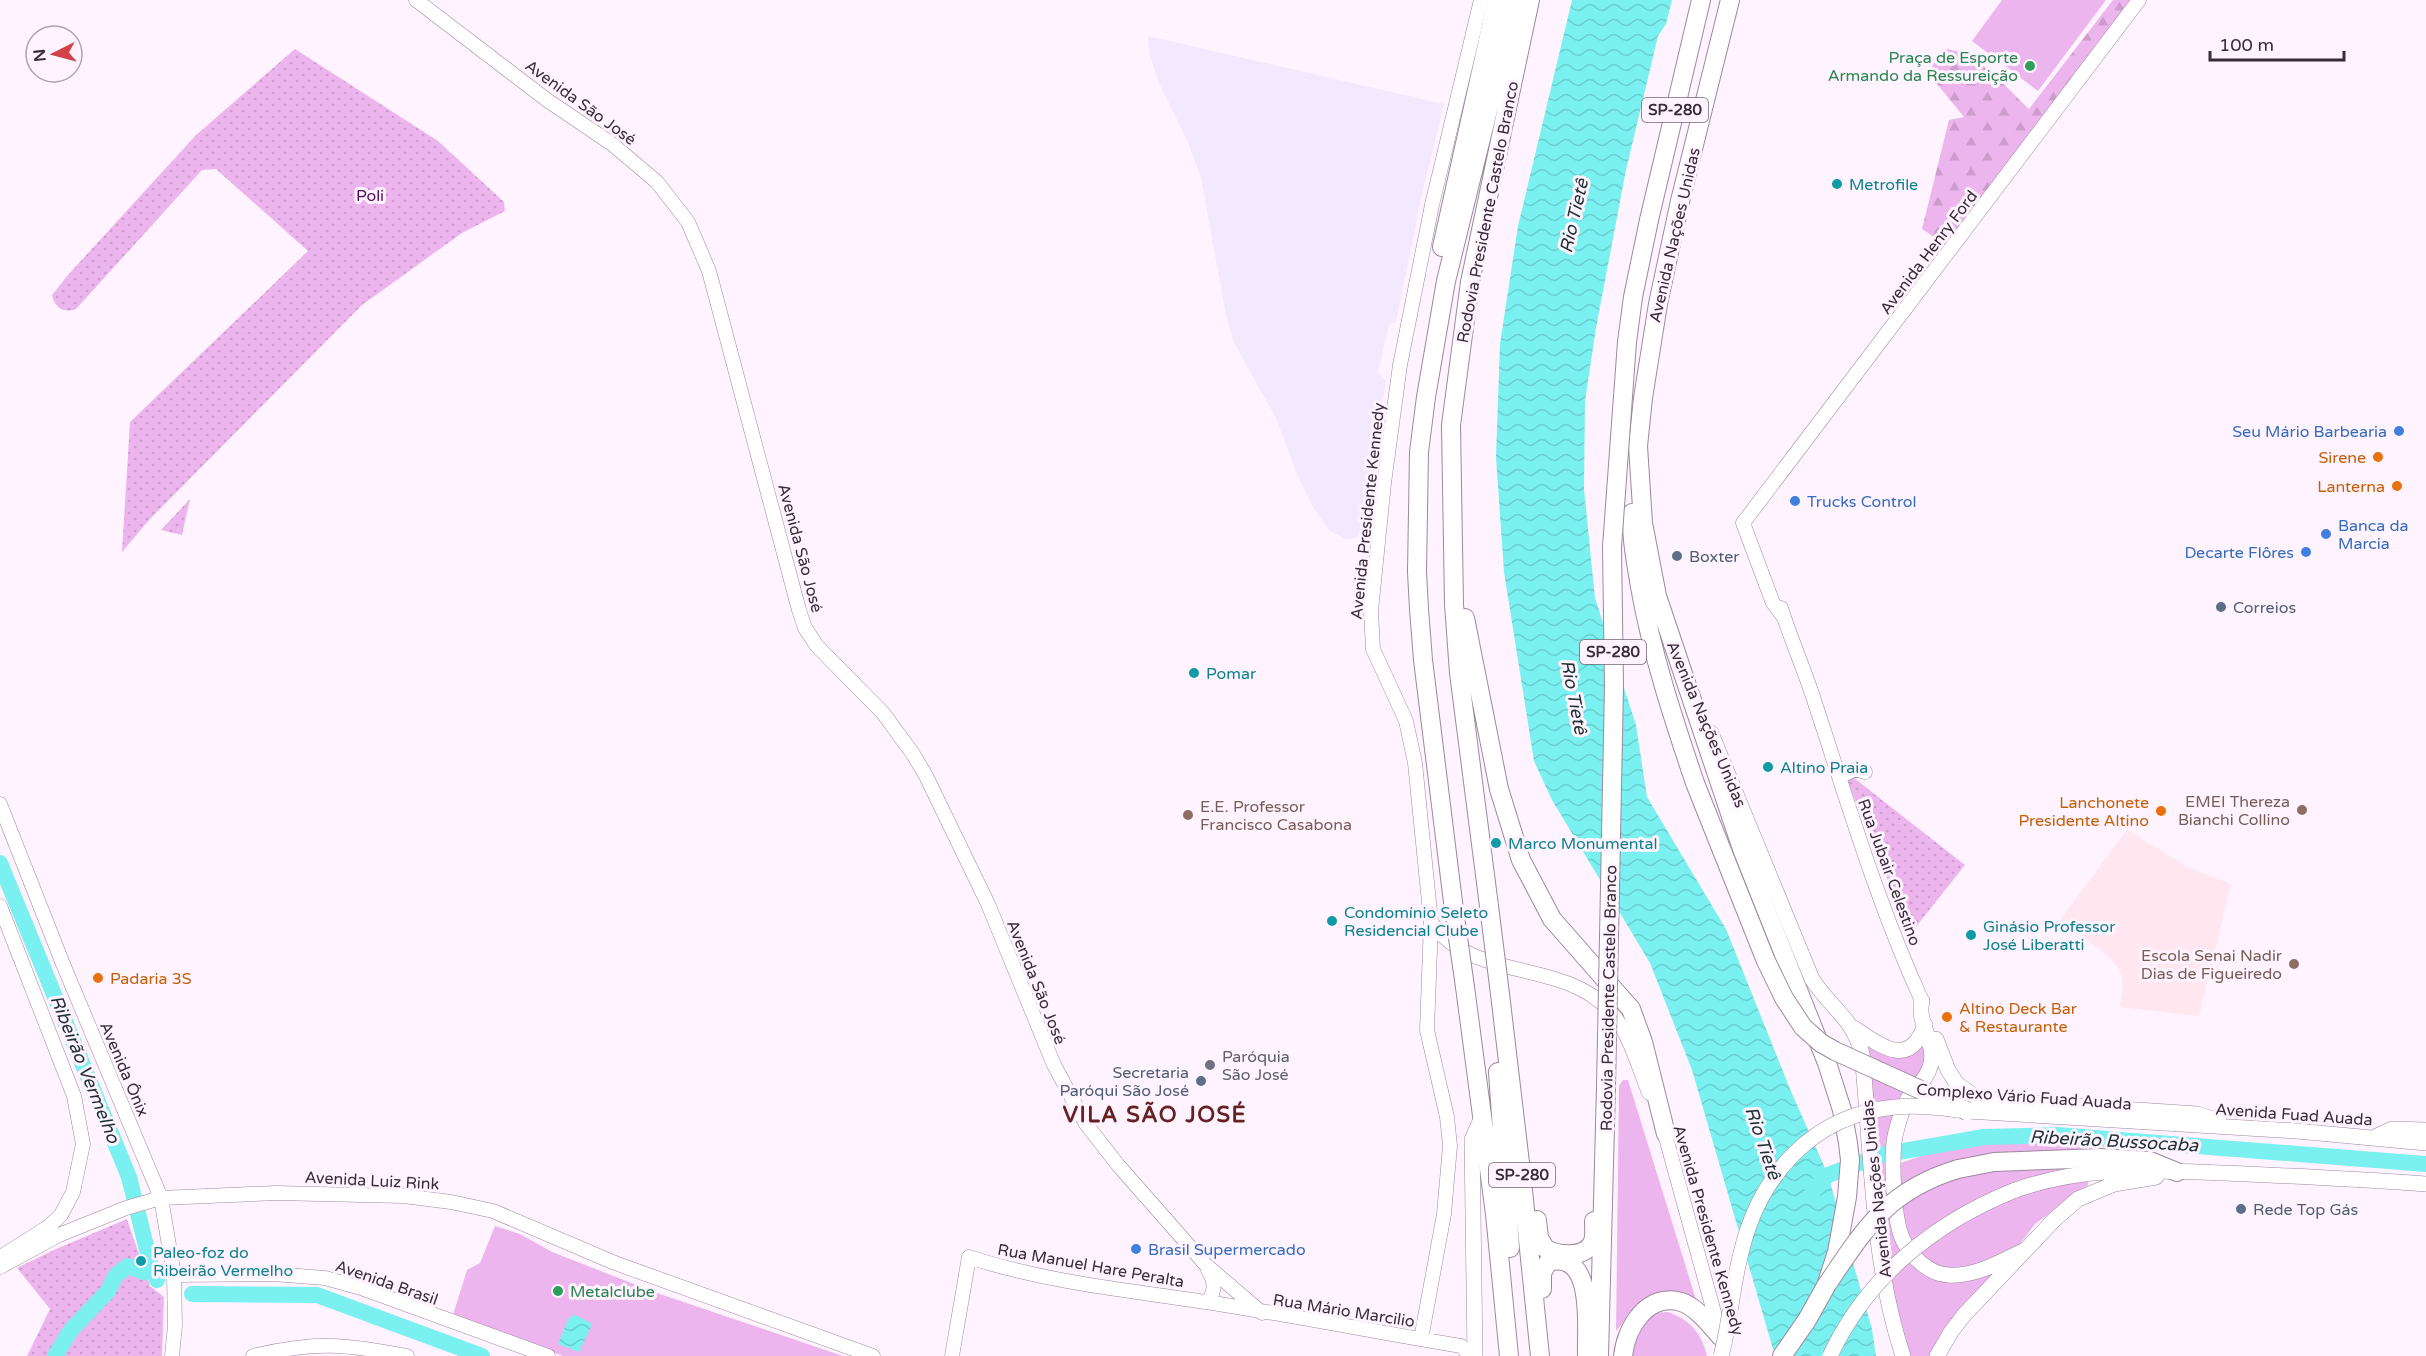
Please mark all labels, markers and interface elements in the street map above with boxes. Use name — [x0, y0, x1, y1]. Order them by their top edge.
north arrow — [24, 24, 84, 84]
scale bar — [2210, 24, 2344, 62]
text: 100 m — [2219, 34, 2274, 56]
text: N — [29, 48, 51, 63]
place label: Praça de Esporte Armando da Ressureição — [1828, 48, 2018, 86]
street label: Avenida São José — [521, 56, 640, 150]
marker: Praça de Esporte Armando da Ressureição — [2023, 59, 2037, 73]
street label: Rodovia Presidente Castelo Branco — [1453, 80, 1523, 345]
road number: SP-280 — [1642, 98, 1708, 122]
street label: Avenida Nações Unidas — [1645, 146, 1705, 325]
place label: Metrofile — [1849, 175, 1918, 195]
water label: Rio Tietê — [1555, 176, 1593, 255]
marker: Metrofile — [1830, 177, 1844, 191]
park label: Poli — [356, 186, 384, 206]
street label: Avenida Henry Ford — [1876, 187, 1982, 319]
street label: Avenida Presidente Kennedy — [1347, 401, 1389, 621]
place label: Seu Mário Barbearia — [2232, 422, 2387, 442]
marker: Seu Mário Barbearia — [2392, 424, 2406, 438]
place label: Sirene — [2319, 448, 2366, 468]
marker: Sirene — [2371, 450, 2385, 464]
place label: Lanterna — [2317, 477, 2385, 497]
marker: Lanterna — [2390, 479, 2404, 493]
street label: Avenida São José — [773, 482, 827, 615]
place label: Trucks Control — [1807, 492, 1917, 512]
marker: Trucks Control — [1788, 494, 1802, 508]
place label: Banca da Marcia — [2338, 516, 2409, 554]
marker: Banca da Marcia — [2319, 527, 2333, 541]
place label: Decarte Flôres — [2184, 543, 2294, 563]
marker: Decarte Flôres — [2299, 545, 2313, 559]
place label: Boxter — [1689, 547, 1740, 567]
marker: Boxter — [1670, 549, 1684, 563]
place label: Correios — [2233, 598, 2296, 618]
marker: Correios — [2214, 600, 2228, 614]
street label: Avenida Nações Unidas — [1662, 638, 1750, 811]
road number: SP-280 — [1580, 640, 1646, 664]
water label: Rio Tietê — [1556, 658, 1592, 737]
place label: Pomar — [1206, 664, 1257, 684]
marker: Pomar — [1187, 666, 1201, 680]
place label: Altino Praia — [1780, 758, 1868, 778]
marker: Altino Praia — [1761, 760, 1775, 774]
place label: EMEI Thereza Bianchi Collino — [2178, 792, 2290, 830]
place label: Lanchonete Presidente Altino — [2018, 793, 2149, 831]
street label: Rua Jubair Celestino — [1853, 796, 1925, 949]
place label: E.E. Professor Francisco Casabona — [1200, 797, 1352, 835]
marker: EMEI Thereza Bianchi Collino — [2295, 803, 2309, 817]
marker: Lanchonete Presidente Altino — [2154, 804, 2168, 818]
marker: E.E. Professor Francisco Casabona — [1181, 808, 1195, 822]
place label: Marco Monumental — [1508, 834, 1657, 854]
marker: Marco Monumental — [1489, 836, 1503, 850]
street label: Rodovia Presidente Castelo Branco — [1597, 865, 1621, 1131]
place label: Condomínio Seleto Residencial Clube — [1344, 903, 1488, 941]
marker: Condomínio Seleto Residencial Clube — [1325, 914, 1339, 928]
street label: Avenida São José — [1002, 917, 1070, 1048]
place label: Ginásio Professor José Liberatti — [1983, 917, 2116, 955]
marker: Ginásio Professor José Liberatti — [1964, 928, 1978, 942]
place label: Escola Senai Nadir Dias de Figueiredo — [2141, 946, 2283, 984]
marker: Escola Senai Nadir Dias de Figueiredo — [2287, 957, 2301, 971]
place label: Padaria 3S — [110, 969, 192, 989]
marker: Padaria 3S — [91, 971, 105, 985]
water label: Ribeirão Vermelho — [45, 992, 125, 1147]
place label: Altino Deck Bar & Restaurante — [1959, 999, 2078, 1037]
marker: Altino Deck Bar & Restaurante — [1940, 1010, 1954, 1024]
street label: Avenida Ônix — [95, 1019, 153, 1120]
place label: Paróquia São José — [1222, 1047, 1290, 1085]
marker: Paróquia São José — [1203, 1058, 1217, 1072]
place label: Secretaria Paróqui São José — [1059, 1063, 1189, 1101]
marker: Secretaria Paróqui São José — [1194, 1074, 1208, 1088]
street label: Complexo Vário Fuad Auada — [1916, 1080, 2132, 1114]
street label: Avenida Nações Unidas — [1858, 1099, 1896, 1279]
street label: Avenida Fuad Auada — [2215, 1100, 2373, 1130]
district label: VILA SÃO JOSÉ — [1063, 1101, 1247, 1128]
water label: Rio Tietê — [1740, 1104, 1786, 1183]
street label: Avenida Presidente Kennedy — [1668, 1123, 1748, 1338]
water label: Ribeirão Bussocaba — [2029, 1126, 2200, 1156]
road number: SP-280 — [1489, 1163, 1555, 1187]
street label: Avenida Luiz Rink — [304, 1167, 440, 1195]
place label: Rede Top Gás — [2253, 1200, 2358, 1220]
marker: Rede Top Gás — [2234, 1202, 2248, 1216]
street label: Rua Manuel Hare Peralta — [996, 1240, 1186, 1292]
place label: Brasil Supermercado — [1148, 1240, 1306, 1260]
marker: Brasil Supermercado — [1129, 1242, 1143, 1256]
place label: Paleo-foz do Ribeirão Vermelho — [153, 1243, 293, 1281]
marker: Paleo-foz do Ribeirão Vermelho — [134, 1254, 148, 1268]
street label: Avenida Brasil — [333, 1256, 441, 1310]
place label: Metalclube — [570, 1282, 655, 1302]
marker: Metalclube — [551, 1284, 565, 1298]
street label: Rua Mário Marcilio — [1272, 1290, 1416, 1332]

